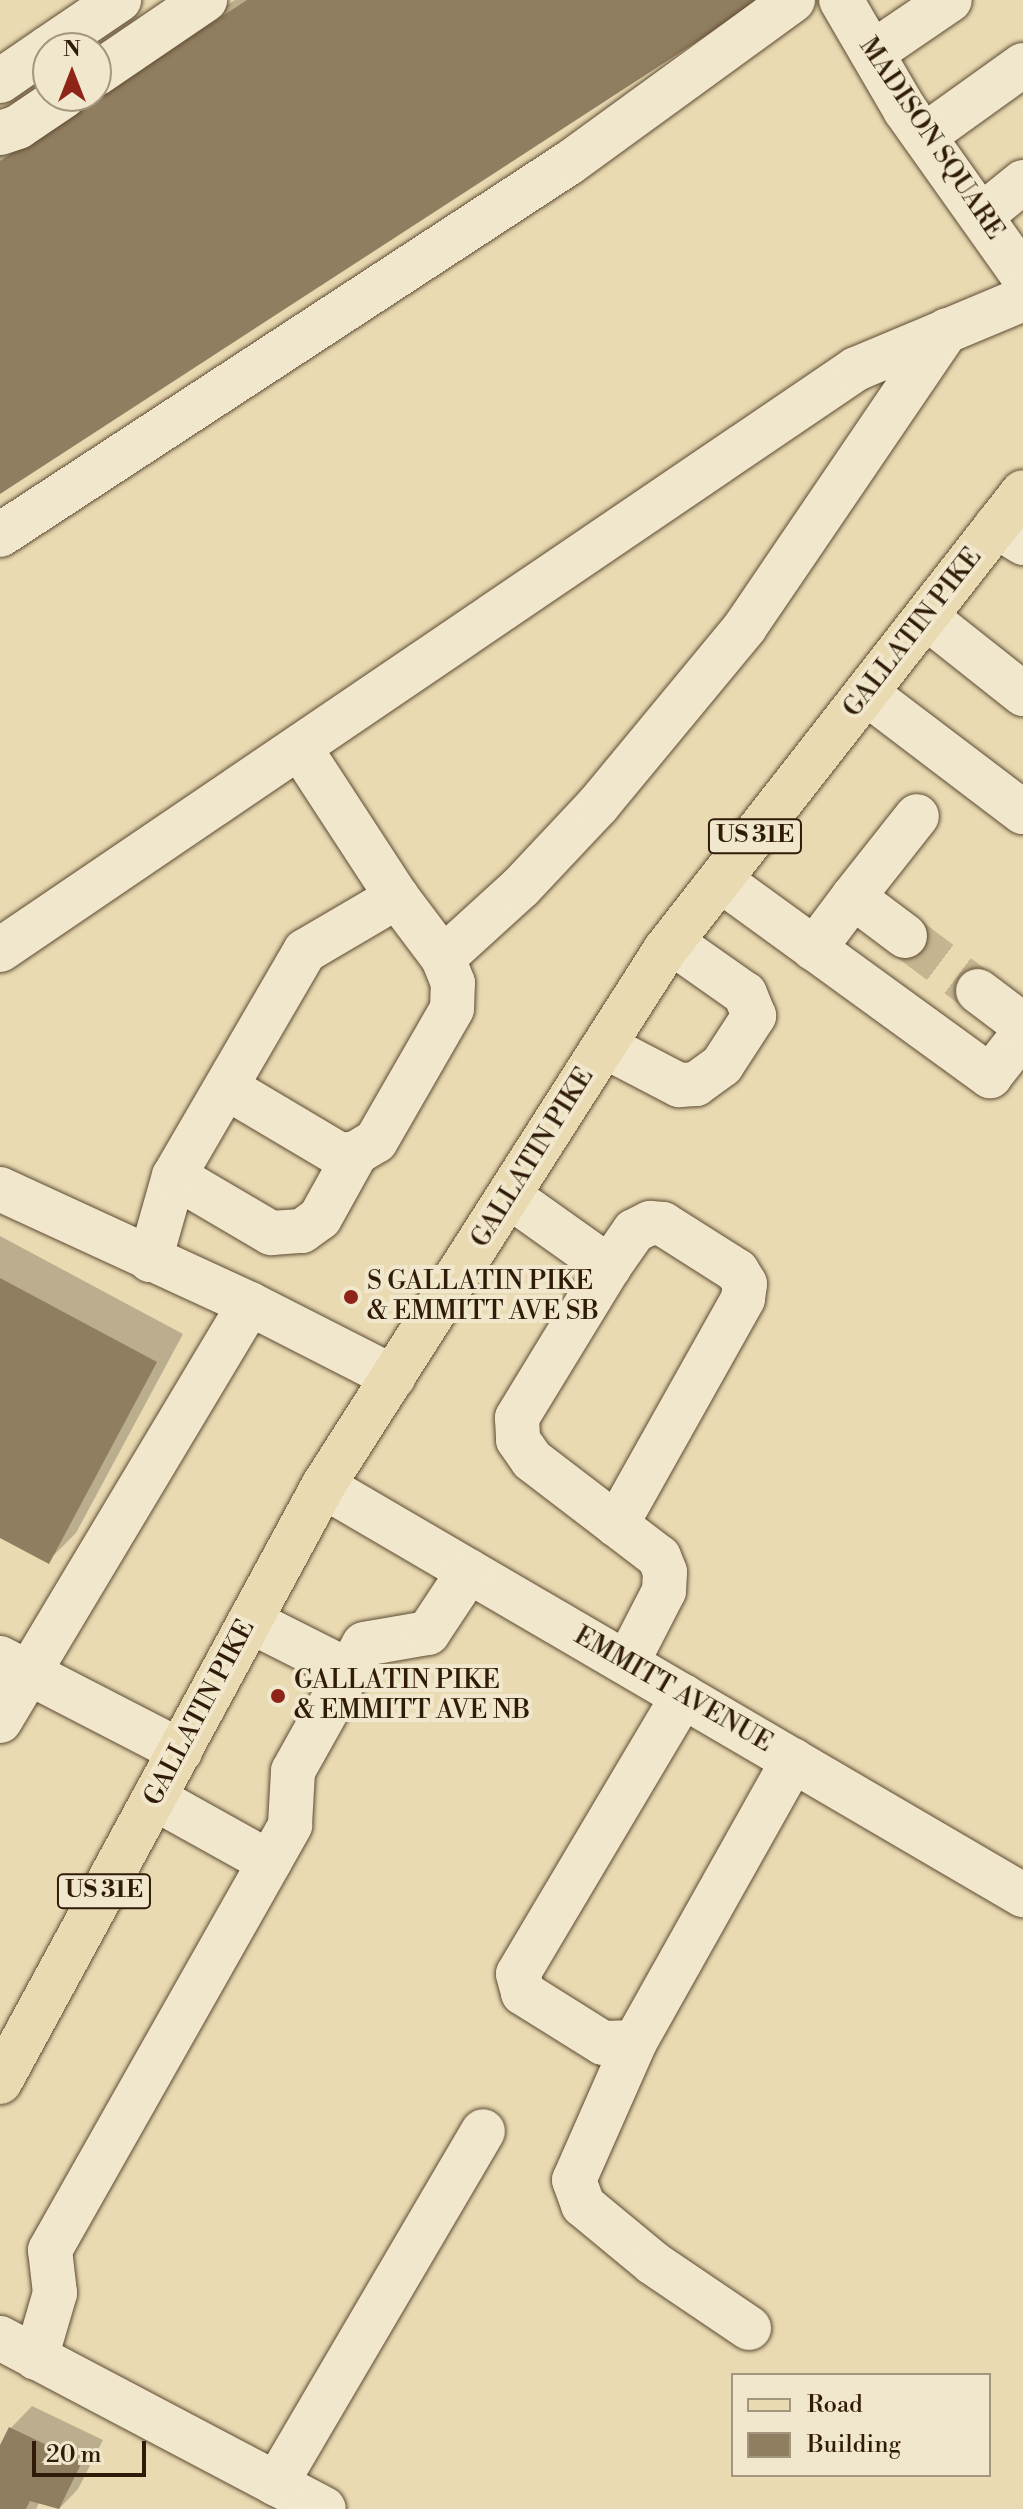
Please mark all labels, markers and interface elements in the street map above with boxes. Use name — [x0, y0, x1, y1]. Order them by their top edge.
north arrow — [32, 32, 112, 112]
street label: MADISON SQUARE — [852, 32, 1010, 246]
text: N — [63, 36, 81, 63]
street label: GALLATIN PIKE — [837, 542, 989, 724]
road number: US 31E — [707, 816, 803, 856]
street label: GALLATIN PIKE — [465, 1062, 601, 1254]
place label: S GALLATIN PIKE & EMMITT AVE SB — [367, 1266, 599, 1328]
marker: S GALLATIN PIKE & EMMITT AVE SB — [342, 1288, 360, 1306]
street label: GALLATIN PIKE — [138, 1615, 262, 1811]
street label: EMMITT AVENUE — [568, 1621, 778, 1759]
place label: GALLATIN PIKE & EMMITT AVE NB — [294, 1665, 530, 1726]
marker: GALLATIN PIKE & EMMITT AVE NB — [269, 1687, 287, 1705]
road number: US 31E — [56, 1871, 152, 1911]
legend — [731, 2373, 991, 2477]
text: Road — [807, 2390, 863, 2420]
scale bar — [36, 2425, 150, 2475]
text: Building — [807, 2430, 901, 2460]
text: 20 m — [46, 2440, 102, 2470]

